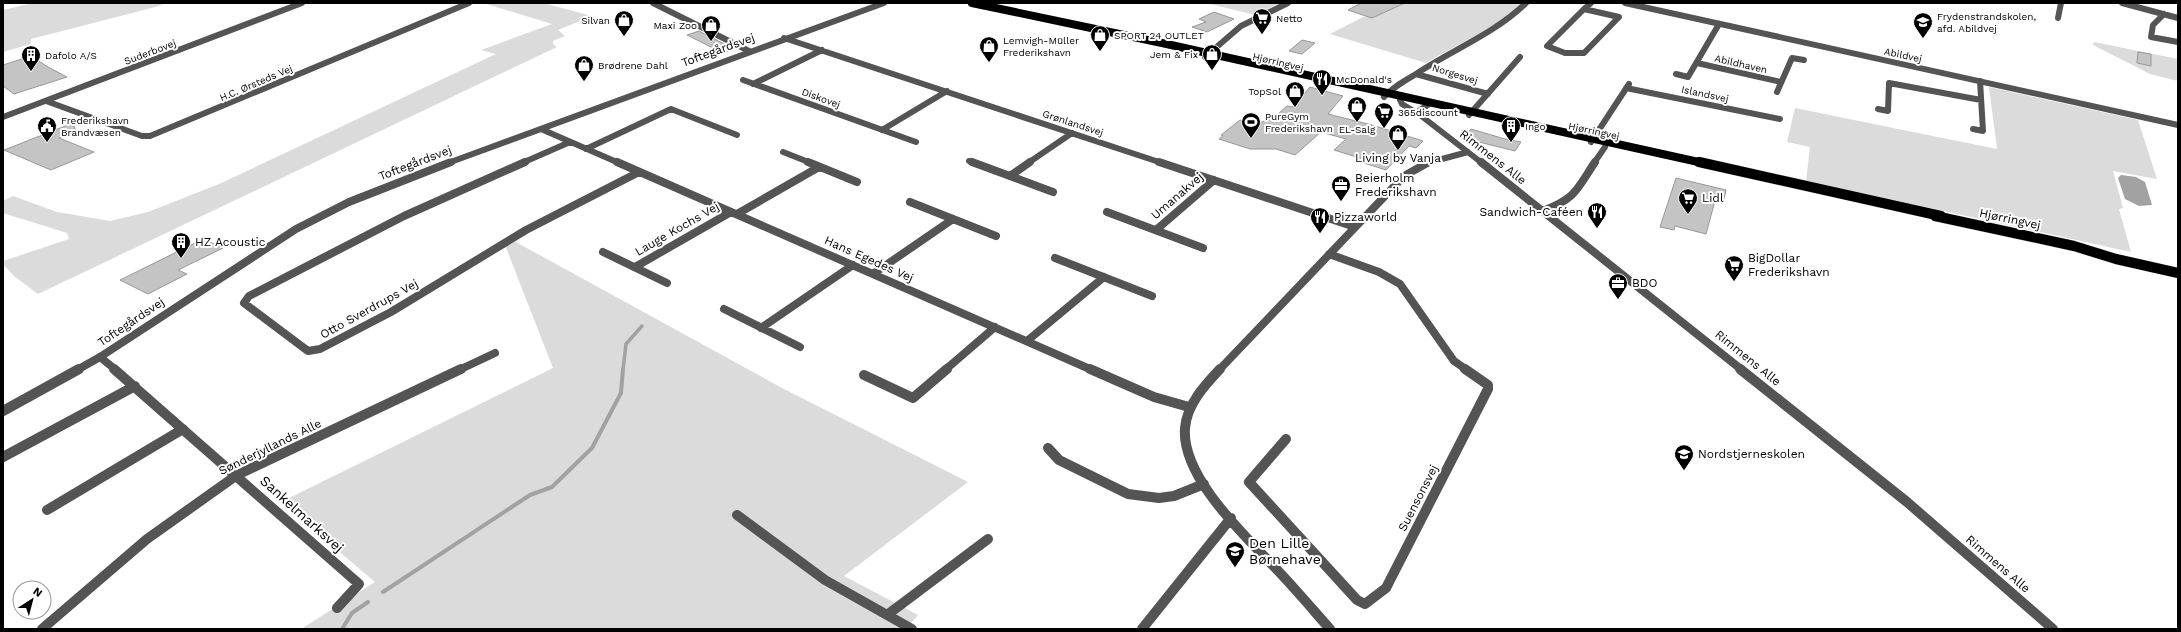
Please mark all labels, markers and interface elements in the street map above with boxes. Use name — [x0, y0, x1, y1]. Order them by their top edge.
supermarket icon: Netto — [1251, 7, 1273, 35]
shop icon: Silvan — [613, 9, 635, 37]
school or university icon: Frydenstrandskolen, afd. Abildvej — [1912, 11, 1934, 39]
place label: Frydenstrandskolen, afd. Abildvej — [1937, 11, 2036, 34]
place label: Netto — [1276, 13, 1303, 24]
shop icon: Maxi Zoo — [700, 14, 722, 42]
place label: Silvan — [581, 15, 610, 26]
place label: Maxi Zoo — [653, 20, 697, 31]
shop icon: SPORT 24 OUTLET — [1089, 24, 1111, 52]
street label: Toftegårdsvej — [679, 30, 757, 70]
place label: SPORT 24 OUTLET — [1114, 30, 1204, 41]
shop icon: Lemvigh-Müller Frederikshavn — [978, 35, 1000, 63]
place label: Lemvigh-Müller Frederikshavn — [1003, 35, 1079, 58]
street label: Suderbovej — [123, 37, 177, 67]
shop icon: Jem & Fix — [1201, 43, 1223, 71]
building icon: Dafolo A/S — [20, 44, 42, 72]
street label: Abildvej — [1883, 46, 1923, 64]
place label: Jem & Fix — [1150, 49, 1198, 60]
place label: Dafolo A/S — [45, 50, 97, 61]
street label: Hjørringvej — [1251, 51, 1305, 73]
street label: Abildhaven — [1714, 53, 1768, 75]
shop icon: Brødrene Dahl — [573, 54, 595, 82]
place label: Brødrene Dahl — [598, 60, 668, 71]
street label: Norgesvej — [1431, 62, 1479, 86]
street label: H.C. Ørsteds Vej — [218, 63, 294, 103]
restaurant icon: McDonald's — [1311, 68, 1333, 96]
place label: McDonald's — [1336, 74, 1392, 85]
shop icon: TopSol — [1284, 80, 1306, 108]
street label: Islandsvej — [1680, 84, 1730, 104]
street label: Diskovej — [800, 86, 842, 110]
place label: TopSol — [1248, 86, 1281, 97]
shop icon: EL-Salg — [1346, 95, 1368, 123]
supermarket icon: 365discount — [1373, 101, 1395, 129]
place label: 365discount — [1398, 107, 1459, 118]
street label: Grønlandsvej — [1041, 108, 1105, 138]
sports icon: PureGym Frederikshavn — [1240, 111, 1262, 139]
place label: PureGym Frederikshavn — [1265, 111, 1333, 134]
public building icon: Frederikshavn Brandvæsen — [36, 115, 58, 143]
place label: Frederikshavn Brandvæsen — [61, 115, 129, 138]
building icon: Ingo — [1500, 115, 1522, 143]
street label: Hjørringvej — [1567, 120, 1621, 142]
place label: Ingo — [1525, 121, 1545, 132]
shop icon: Living by Vanja — [1387, 123, 1409, 151]
place label: EL-Salg — [1339, 124, 1376, 135]
street label: Rimmens Alle — [1457, 127, 1529, 187]
street label: Toftegårdsvej — [377, 143, 453, 183]
place label: Living by Vanja — [1355, 151, 1441, 165]
street label: Umanakvej — [1148, 170, 1206, 222]
place label: Beierholm Frederikshavn — [1355, 171, 1437, 199]
office icon: Beierholm Frederikshavn — [1330, 174, 1352, 202]
supermarket icon: Lidl — [1677, 187, 1699, 215]
place label: Lidl — [1702, 191, 1724, 205]
street label: Lauge Kochs Vej — [632, 199, 722, 259]
restaurant icon: Sandwich-Caféen — [1586, 201, 1608, 229]
place label: Sandwich-Caféen — [1479, 205, 1583, 219]
restaurant icon: Pizzaworld — [1309, 206, 1331, 234]
street label: Hjørringvej — [1978, 206, 2042, 232]
place label: Pizzaworld — [1334, 210, 1397, 224]
building icon: HZ Acoustic — [170, 231, 192, 259]
street label: Hans Egedes Vej — [822, 233, 916, 285]
place label: HZ Acoustic — [195, 235, 266, 249]
place label: BigDollar Frederikshavn — [1748, 251, 1830, 279]
supermarket icon: BigDollar Frederikshavn — [1723, 254, 1745, 282]
office icon: BDO — [1607, 272, 1629, 300]
street label: Otto Sverdrups Vej — [318, 276, 420, 342]
place label: BDO — [1632, 276, 1657, 290]
street label: Toftegårdsvej — [95, 295, 167, 349]
street label: Rimmens Alle — [1712, 327, 1784, 389]
street label: Sønderjyllands Alle — [216, 416, 324, 478]
school or university icon: Nordstjerneskolen — [1673, 443, 1695, 471]
place label: Nordstjerneskolen — [1698, 447, 1805, 461]
street label: Suensonsvej — [1395, 462, 1441, 534]
street label: Sankelmarksvej — [257, 472, 347, 556]
street label: Rimmens Alle — [1963, 532, 2033, 596]
place label: Den Lille Børnehave — [1249, 535, 1321, 567]
school or university icon: Den Lille Børnehave — [1224, 540, 1246, 568]
north arrow — [12, 580, 52, 620]
text: N — [30, 585, 45, 600]

